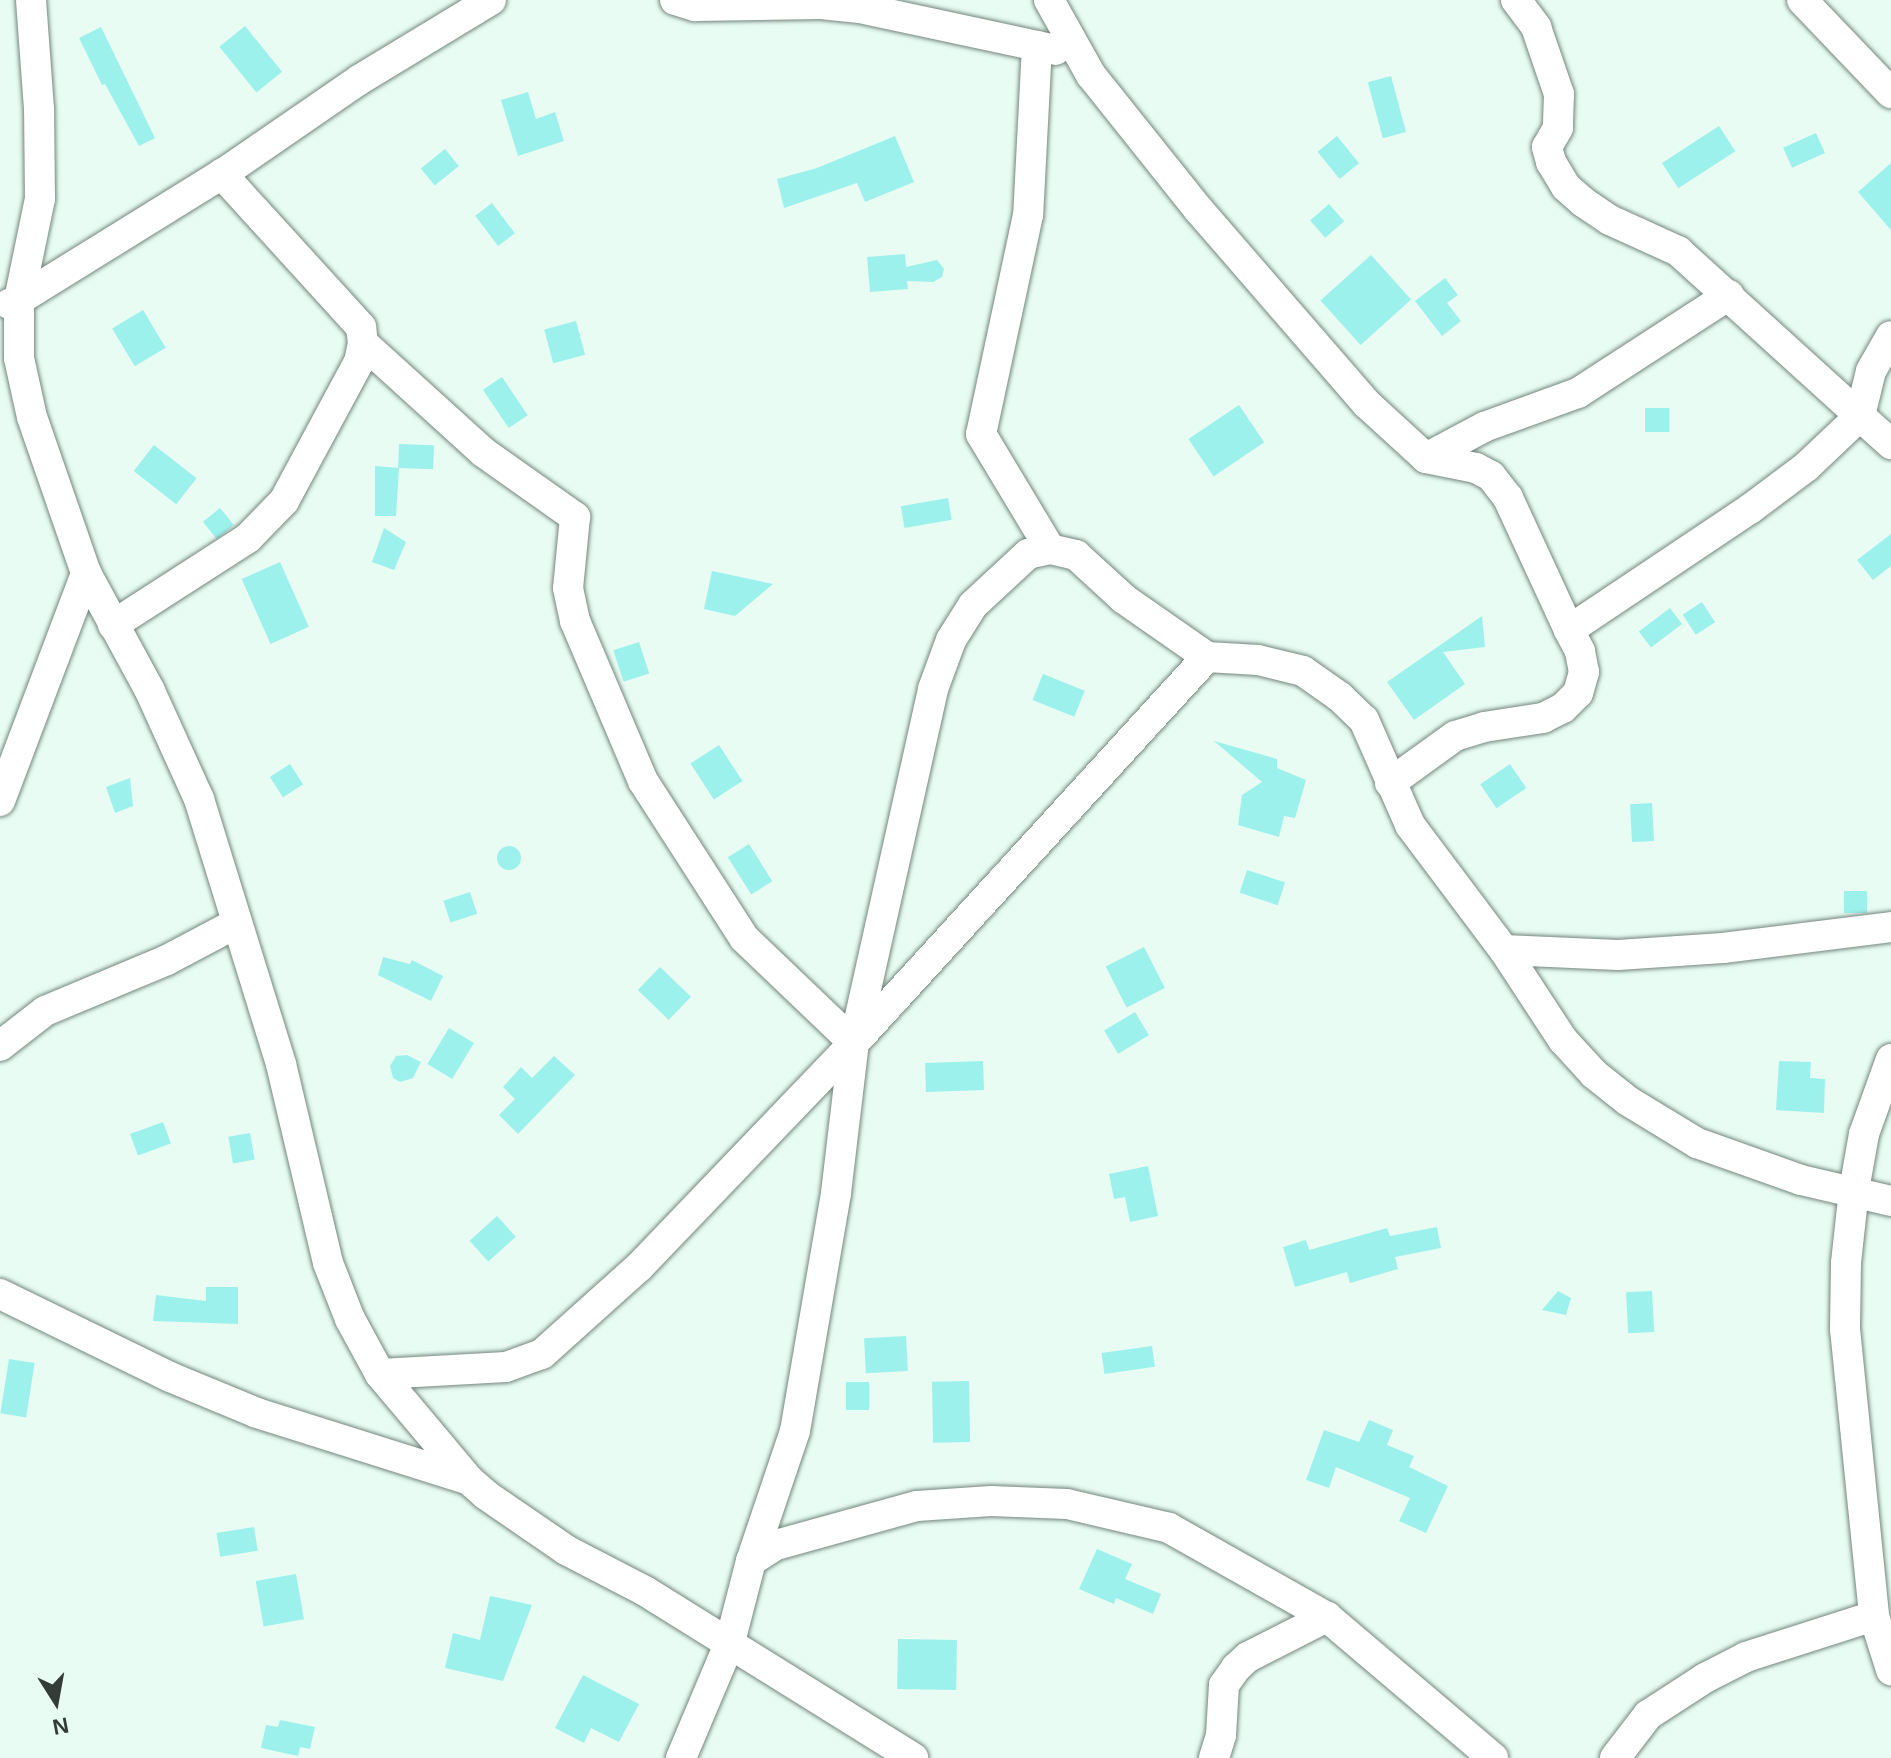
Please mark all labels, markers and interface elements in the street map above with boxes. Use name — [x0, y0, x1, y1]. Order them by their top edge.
north arrow — [16, 1662, 96, 1742]
text: N — [50, 1712, 71, 1740]

